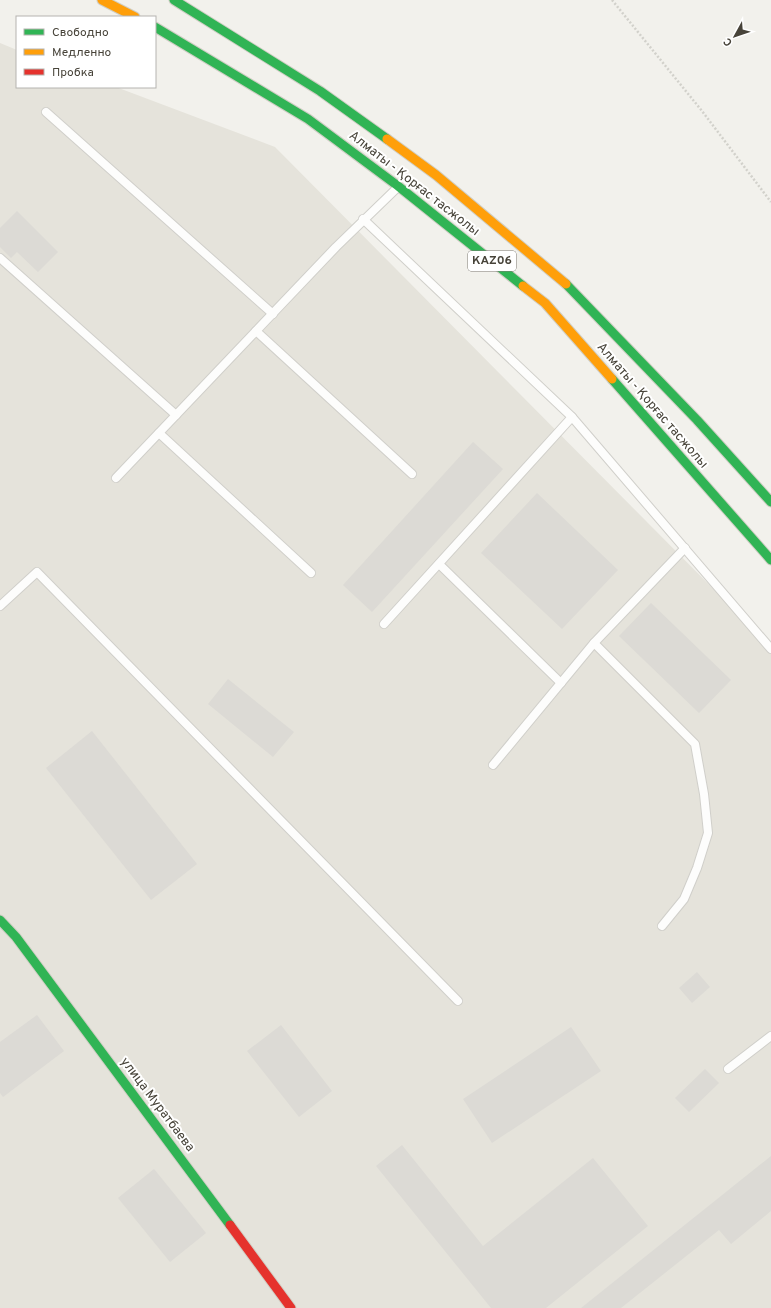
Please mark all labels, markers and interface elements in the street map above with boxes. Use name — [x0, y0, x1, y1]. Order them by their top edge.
legend — [16, 16, 156, 88]
north arrow — [715, 16, 755, 56]
text: Свободно — [52, 25, 109, 41]
text: С — [720, 35, 736, 49]
text: Медленно — [52, 45, 112, 61]
text: Пробка — [52, 65, 94, 81]
street label: Алматы - Қорғас тасжолы — [345, 128, 483, 240]
road number: KAZ06 — [468, 251, 516, 271]
street label: Алматы - Қорғас тасжолы — [593, 340, 711, 472]
street label: улица Муратбаева — [116, 1055, 198, 1155]

